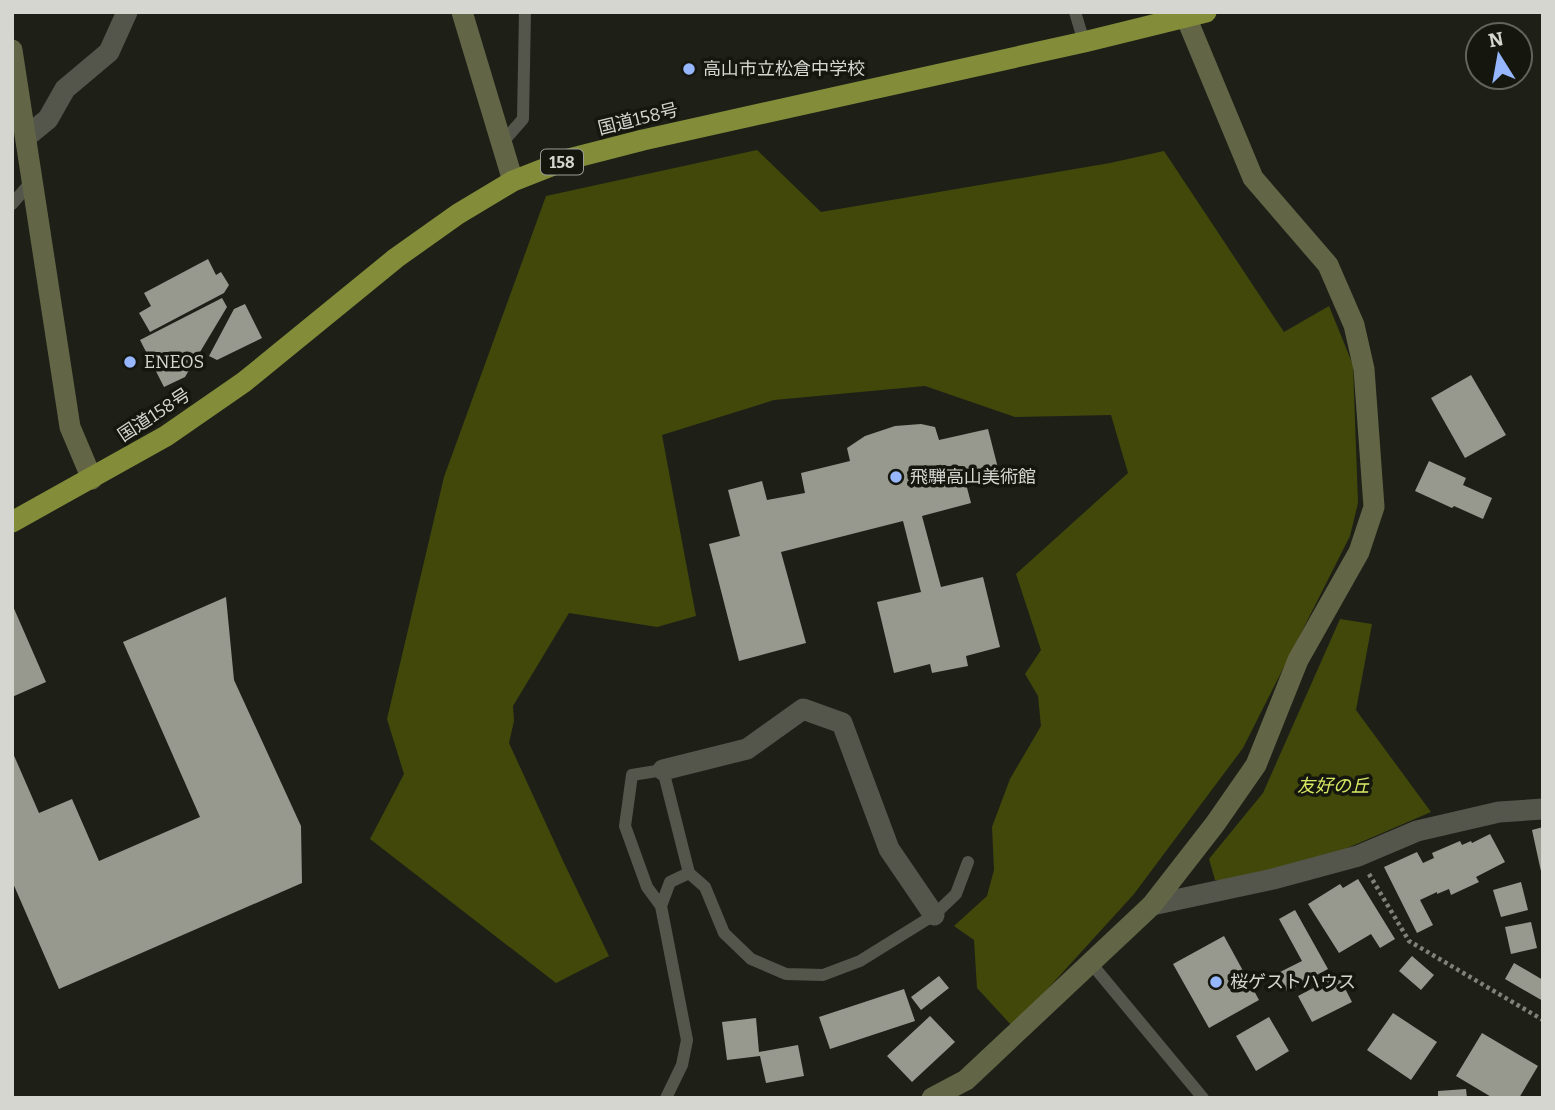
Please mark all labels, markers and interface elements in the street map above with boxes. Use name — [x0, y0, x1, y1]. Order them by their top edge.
north arrow — [1464, 21, 1534, 91]
text: N — [1486, 27, 1506, 52]
place label: 高山市立松倉中学校 — [703, 58, 865, 80]
marker: 高山市立松倉中学校 — [681, 61, 697, 77]
street label: 国道158号 — [596, 98, 680, 140]
road number: 158 — [541, 150, 583, 174]
place label: ENEOS — [144, 351, 204, 373]
marker: ENEOS — [122, 354, 138, 370]
street label: 国道158号 — [114, 384, 194, 446]
place label: 飛騨高山美術館 — [910, 466, 1036, 488]
marker: 飛騨高山美術館 — [888, 469, 904, 485]
park label: 友好の丘 — [1297, 775, 1370, 797]
place label: 桜ゲストハウス — [1230, 971, 1356, 993]
marker: 桜ゲストハウス — [1208, 974, 1224, 990]

